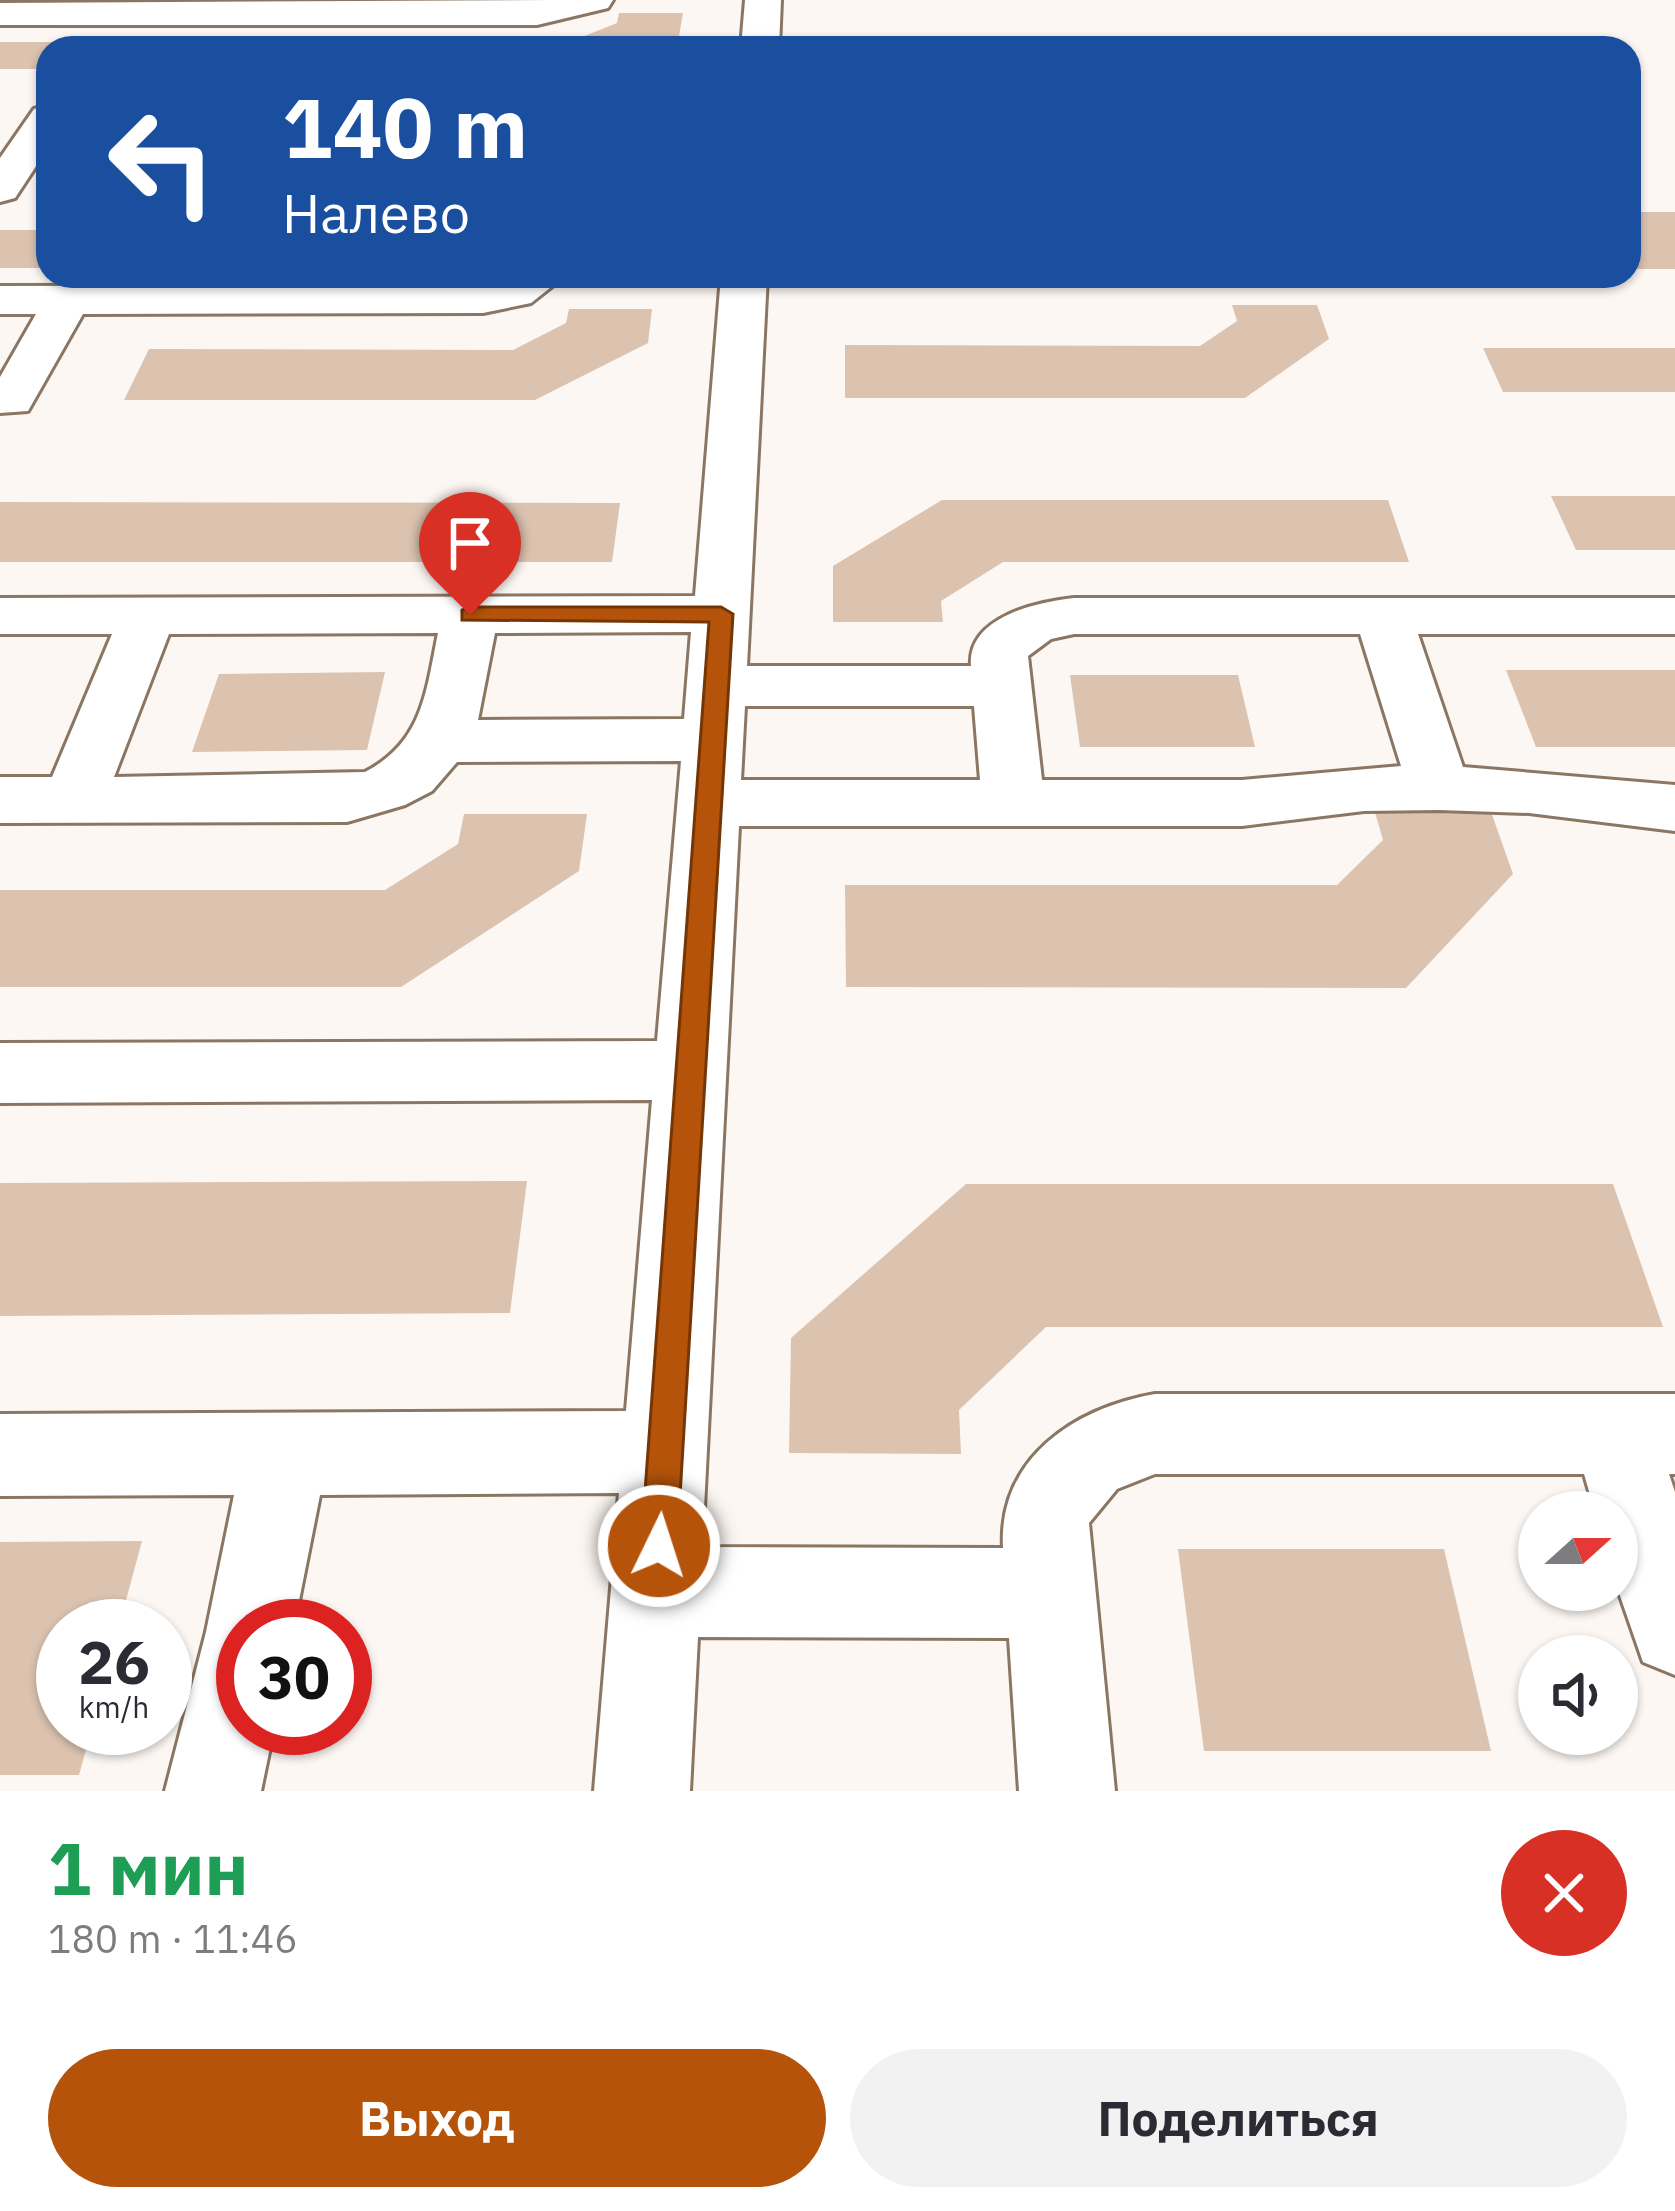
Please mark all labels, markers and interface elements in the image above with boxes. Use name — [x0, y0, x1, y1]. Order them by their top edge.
text: 140 m — [282, 72, 528, 181]
icon: left — [84, 84, 240, 240]
text: Налево — [282, 178, 470, 248]
pin — [419, 492, 521, 615]
icon: arrive — [437, 510, 503, 576]
position arrow — [596, 1483, 722, 1609]
north arrow — [1518, 1491, 1638, 1611]
map controls — [1518, 1491, 1638, 1755]
speed limit sign: 30 — [216, 1599, 372, 1755]
text: 26 — [78, 1622, 150, 1701]
button: sound — [1518, 1635, 1638, 1755]
text: km/h — [79, 1687, 149, 1726]
text: 1 мин — [48, 1821, 249, 1915]
button: close — [1501, 1830, 1627, 1956]
text: 180 m · 11:46 — [48, 1913, 298, 1964]
button: Выход — [48, 2049, 826, 2187]
button: Поделиться — [850, 2049, 1627, 2187]

